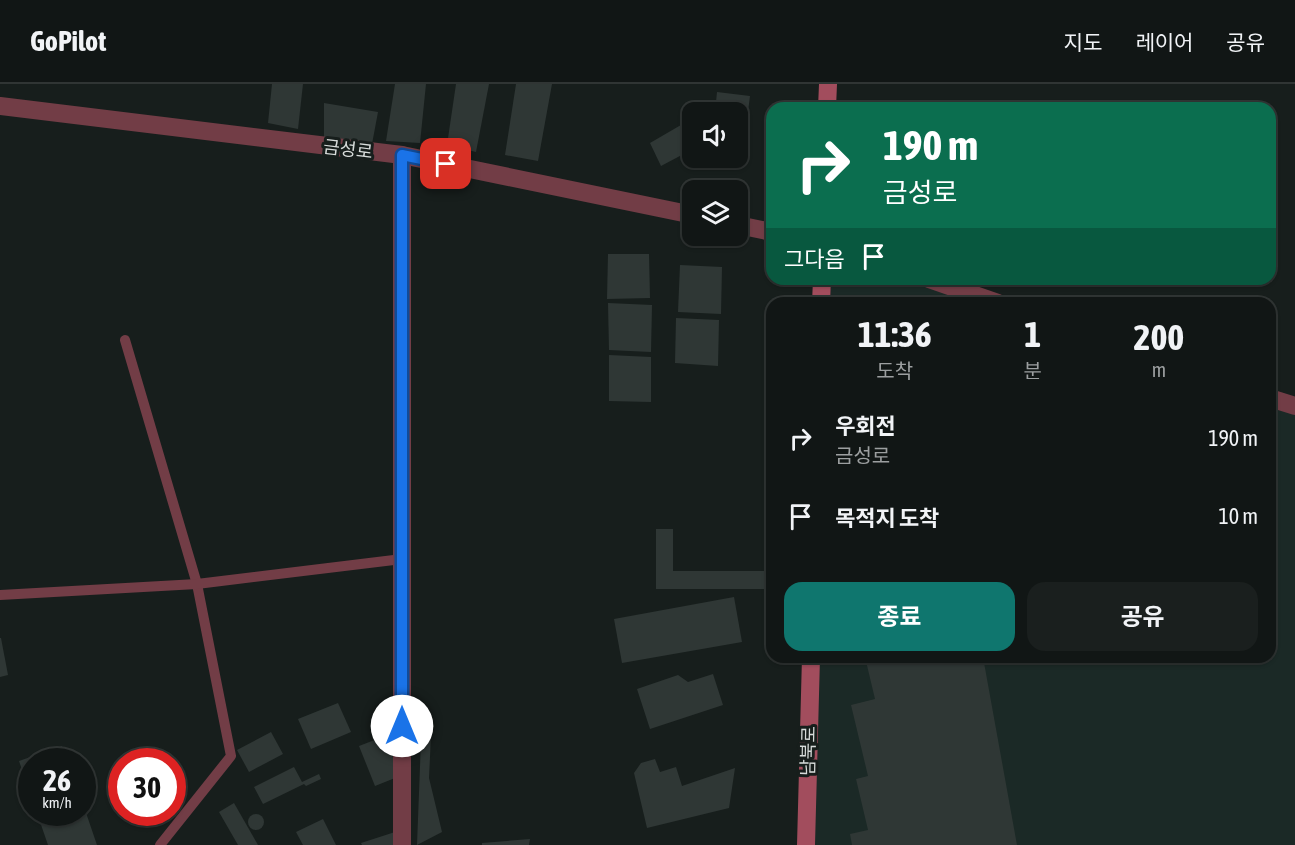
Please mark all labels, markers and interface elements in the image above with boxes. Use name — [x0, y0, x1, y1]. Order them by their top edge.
text: GoPilot — [30, 25, 106, 57]
text: 지도 — [1064, 30, 1102, 54]
text: 레이어 — [1135, 30, 1193, 54]
text: 공유 — [1226, 30, 1265, 54]
map controls — [682, 102, 748, 246]
button: sound — [682, 102, 748, 168]
text: 190 m — [883, 121, 978, 169]
icon: right — [784, 126, 862, 204]
street label: 금성로 — [322, 136, 374, 162]
pin — [420, 138, 471, 189]
icon: arrive — [429, 147, 462, 180]
text: 금성로 — [883, 177, 958, 208]
button: layers — [682, 180, 748, 246]
icon: arrive — [857, 240, 890, 273]
text: 그다음 — [784, 246, 845, 272]
text: 11:36 — [858, 313, 932, 355]
text: 1 — [1024, 313, 1041, 355]
text: 200 — [1134, 316, 1184, 358]
text: m — [1152, 358, 1166, 381]
text: 도착 — [876, 359, 913, 382]
text: 분 — [1023, 359, 1042, 382]
text: 우회전 — [835, 413, 896, 439]
icon: right — [784, 422, 817, 455]
text: 190 m — [1208, 425, 1258, 451]
text: 금성로 — [835, 444, 890, 467]
icon: arrive — [784, 500, 817, 533]
text: 10 m — [1218, 503, 1258, 529]
text: 목적지 도착 — [835, 505, 939, 531]
button: 종료 — [784, 582, 1015, 651]
button: 공유 — [1027, 582, 1258, 651]
position arrow — [370, 694, 434, 758]
street label: 남북로 — [797, 726, 819, 776]
speed limit sign: 30 — [108, 748, 186, 826]
text: 26 — [43, 763, 71, 797]
text: km/h — [42, 794, 72, 811]

